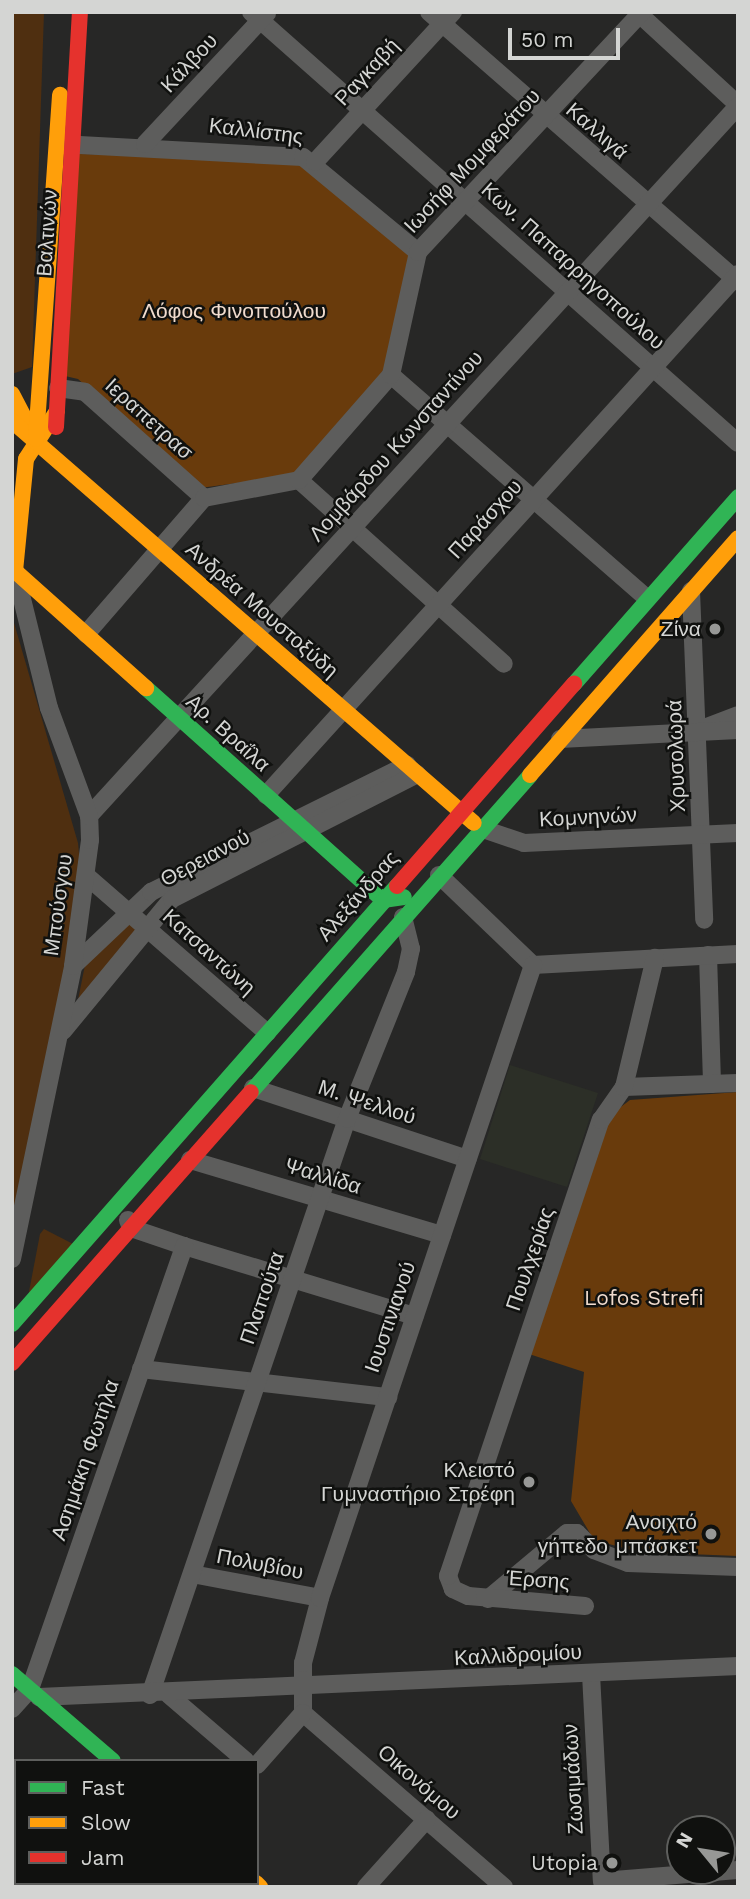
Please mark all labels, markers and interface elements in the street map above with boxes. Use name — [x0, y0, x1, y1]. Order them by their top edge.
scale bar — [512, 14, 624, 58]
text: 50 m — [521, 27, 573, 52]
street label: Κάλβου — [155, 28, 223, 98]
street label: Ραγκαβή — [330, 33, 404, 111]
street label: Ιωσήφ Μομφεράτου — [399, 84, 545, 238]
street label: Καλλιγά — [561, 97, 633, 165]
street label: Καλλίστης — [208, 113, 304, 149]
street label: Κων. Παπαρρηγοπούλου — [476, 177, 670, 355]
street label: Βαλτινών — [31, 189, 63, 277]
park label: Λόφος Φινοπούλου — [142, 298, 326, 324]
street label: Λομβάρδου Κωνσταντίνου — [304, 345, 488, 547]
street label: Ιεραπετρασ — [100, 373, 198, 465]
street label: Παράσχου — [443, 474, 527, 564]
street label: Ανδρέα Μουστοξύδη — [181, 537, 343, 683]
place label: Ζίνα — [661, 616, 701, 642]
marker: Ζίνα — [707, 621, 723, 637]
street label: Αρ. Βραΐλα — [181, 689, 275, 777]
street label: Χρυσολωρά — [661, 699, 691, 813]
street label: Κομνηνών — [538, 802, 638, 832]
street label: Θερειανού — [156, 824, 254, 892]
street label: Αλεξάνδρας — [312, 846, 404, 946]
street label: Μπούσγου — [38, 852, 78, 958]
street label: Κατσαντώνη — [157, 904, 261, 1000]
street label: Μ. Ψελλού — [315, 1074, 419, 1130]
street label: Ψαλλίδα — [282, 1152, 364, 1200]
street label: Πουλχερίας — [500, 1204, 560, 1314]
street label: Πλαπούτα — [234, 1248, 290, 1348]
street label: Ιουστινιανού — [359, 1258, 421, 1376]
park label: Lofos Strefi — [584, 1285, 704, 1311]
street label: Ασημάκη Φωτήλα — [46, 1376, 124, 1544]
place label: Κλειστό Γυμναστήριο Στρέφη — [321, 1457, 515, 1507]
marker: Κλειστό Γυμναστήριο Στρέφη — [521, 1474, 537, 1490]
place label: Ανοιχτό γήπεδο μπάσκετ — [538, 1509, 697, 1559]
marker: Ανοιχτό γήπεδο μπάσκετ — [703, 1526, 719, 1542]
street label: Πολυβίου — [214, 1543, 306, 1585]
street label: Έρσης — [506, 1565, 570, 1595]
street label: Καλλιδρομίου — [454, 1639, 582, 1671]
street label: Ζωσιμάδων — [558, 1723, 588, 1835]
street label: Οικονόμου — [372, 1739, 466, 1825]
legend — [14, 1759, 259, 1885]
text: Fast — [81, 1775, 125, 1800]
text: Slow — [81, 1810, 131, 1835]
north arrow — [666, 1815, 736, 1885]
text: N — [671, 1828, 698, 1852]
text: Jam — [81, 1845, 124, 1870]
place label: Utopia — [531, 1850, 598, 1876]
marker: Utopia — [604, 1855, 620, 1871]

